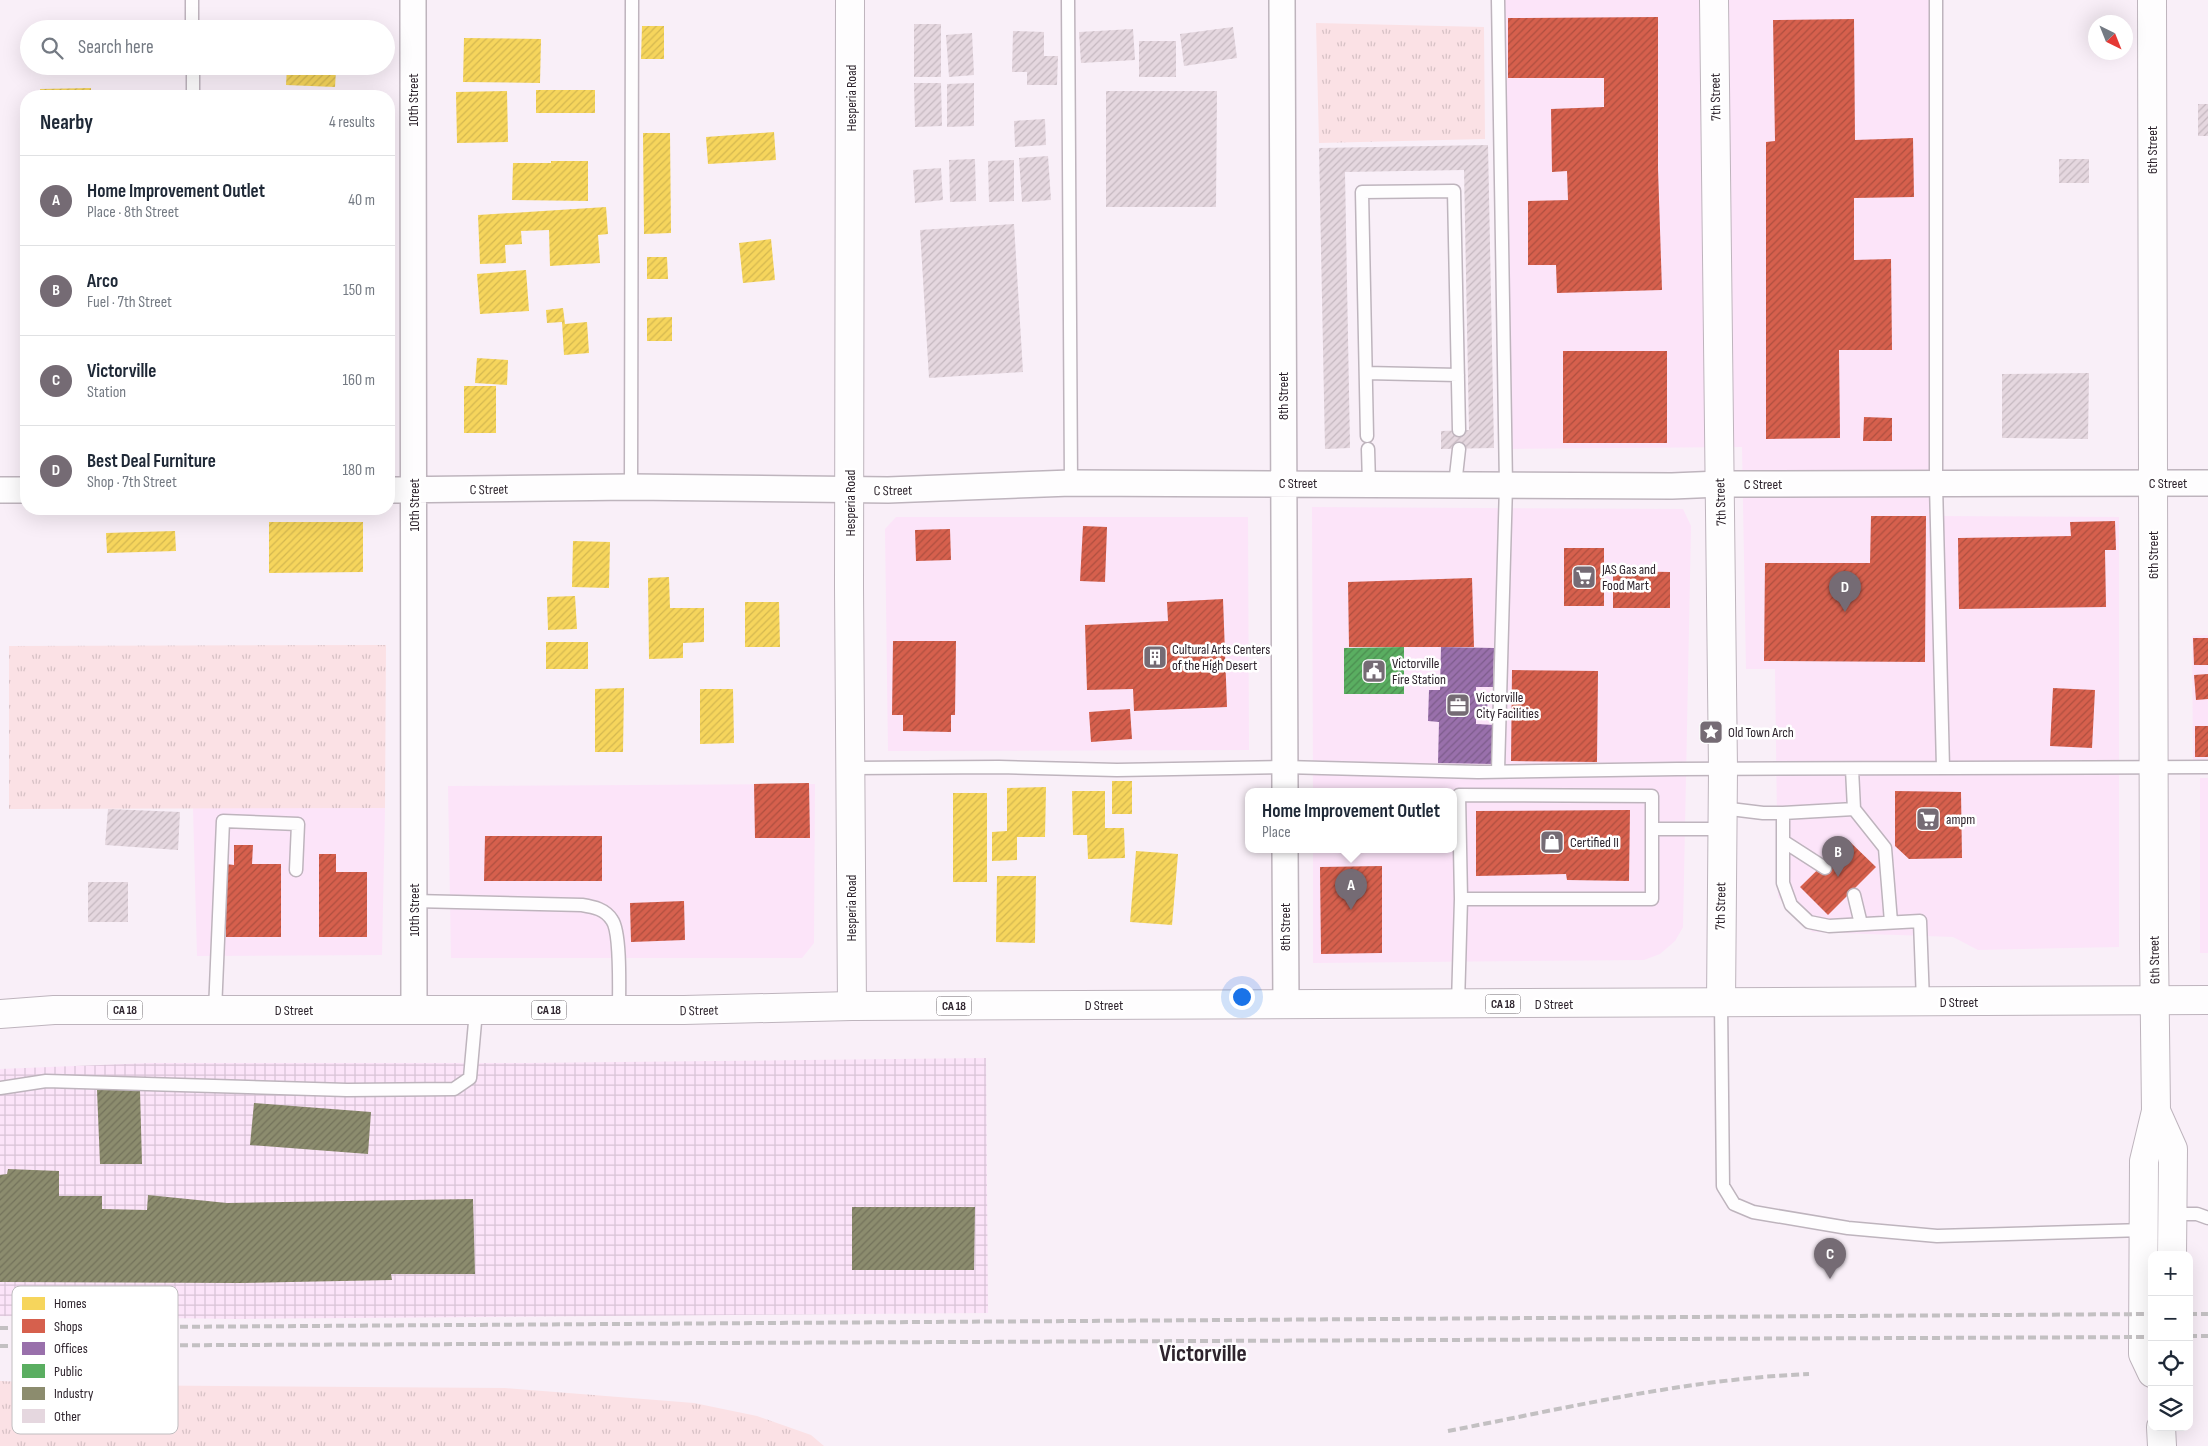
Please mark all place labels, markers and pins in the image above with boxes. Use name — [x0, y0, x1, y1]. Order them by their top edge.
place label: JAS Gas and Food Mart — [1601, 561, 1656, 594]
supermarket icon: JAS Gas and Food Mart — [1571, 564, 1597, 590]
pin: D — [1829, 571, 1861, 612]
place label: Cultural Arts Centers of the High Desert — [1172, 641, 1270, 674]
building icon: Cultural Arts Centers of the High Desert — [1142, 644, 1168, 670]
place label: Victorville Fire Station — [1392, 655, 1446, 688]
public building icon: Victorville Fire Station — [1361, 658, 1387, 684]
place label: Victorville City Facilities — [1476, 689, 1539, 722]
office icon: Victorville City Facilities — [1445, 692, 1471, 718]
place icon: Old Town Arch — [1698, 719, 1724, 745]
place label: Old Town Arch — [1728, 724, 1794, 741]
supermarket icon: ampm — [1915, 806, 1941, 832]
place label: ampm — [1946, 811, 1975, 828]
shop icon: Certified II — [1539, 829, 1565, 855]
place label: Certified II — [1570, 834, 1619, 851]
pin: B — [1822, 836, 1854, 877]
pin: A — [1335, 869, 1367, 910]
pin: C — [1814, 1238, 1846, 1279]

